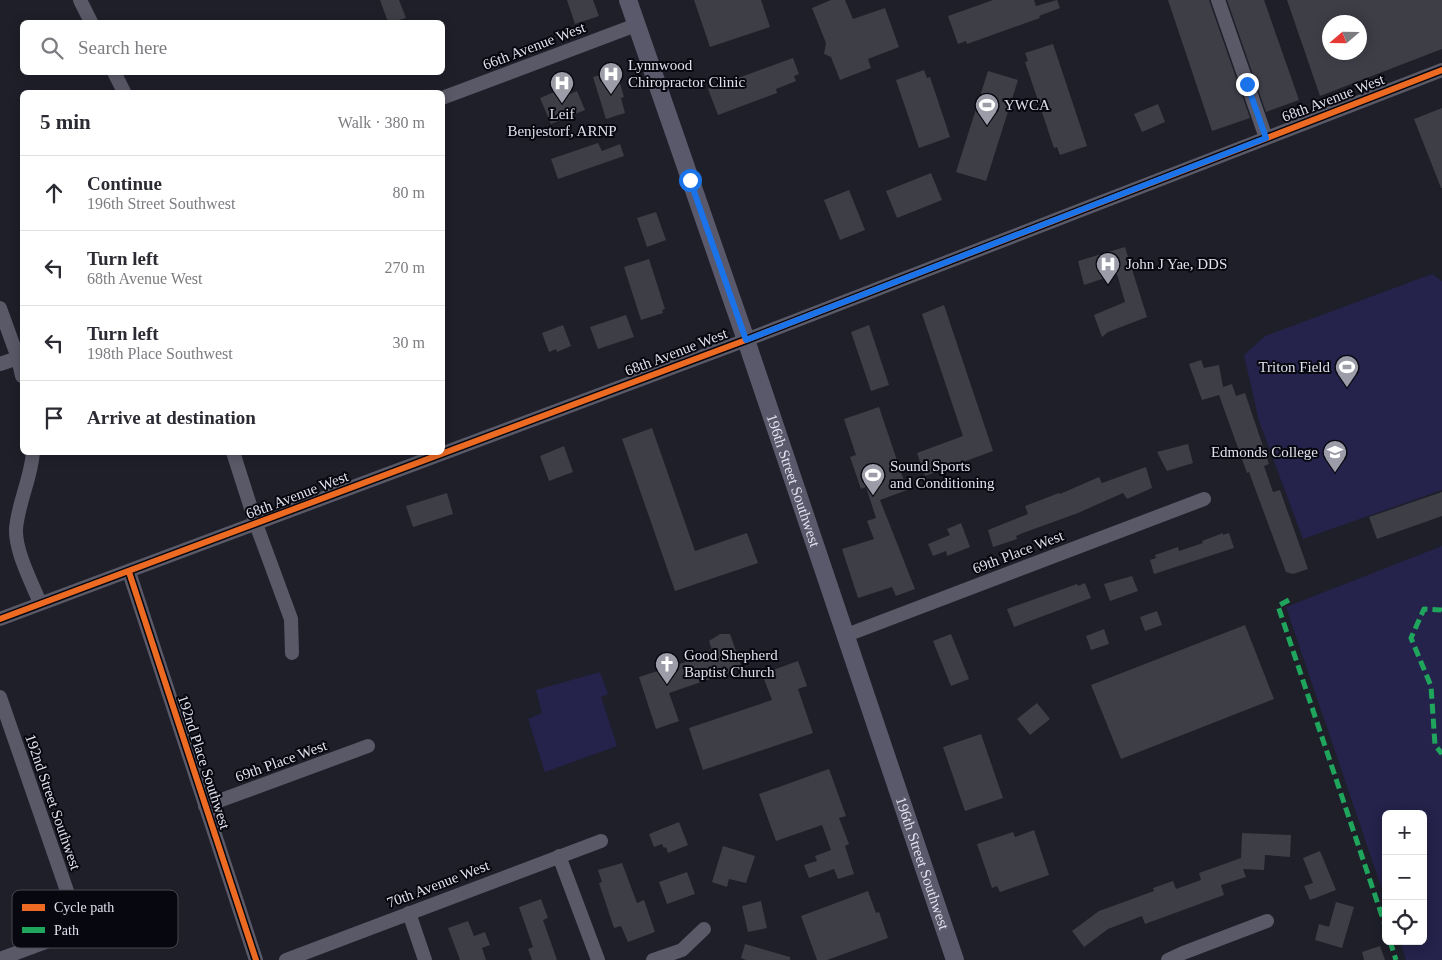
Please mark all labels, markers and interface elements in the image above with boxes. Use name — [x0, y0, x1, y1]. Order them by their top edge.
north arrow — [1322, 15, 1367, 60]
street label: 66th Avenue West — [481, 19, 588, 73]
search box — [20, 20, 445, 75]
icon: search — [38, 34, 66, 62]
text: Search here — [78, 37, 167, 58]
place label: Lynnwood Chiropractor Clinic — [628, 57, 745, 90]
hospital icon: Lynnwood Chiropractor Clinic — [598, 61, 624, 95]
hospital icon: Leif Benjestorf, ARNP — [549, 70, 575, 104]
street label: 68th Avenue West — [1280, 71, 1387, 125]
route end — [1236, 73, 1259, 96]
sports icon: YWCA — [974, 92, 1000, 126]
place label: YWCA — [1004, 97, 1050, 113]
place label: Leif Benjestorf, ARNP — [507, 106, 617, 139]
text: 5 min — [40, 110, 91, 134]
text: Walk · 380 m — [338, 114, 425, 131]
route start — [679, 169, 702, 192]
text: Continue — [87, 173, 162, 194]
icon: ahead — [40, 179, 68, 207]
text: 80 m — [393, 184, 425, 201]
text: 196th Street Southwest — [87, 195, 235, 212]
text: Turn left — [87, 248, 159, 269]
hospital icon: John J Yae, DDS — [1095, 251, 1121, 285]
icon: left — [40, 254, 68, 282]
place label: John J Yae, DDS — [1126, 256, 1227, 272]
text: 270 m — [385, 259, 425, 276]
text: 68th Avenue West — [87, 270, 202, 287]
text: Turn left — [87, 323, 159, 344]
street label: 68th Avenue West — [623, 325, 730, 379]
icon: left — [40, 329, 68, 357]
text: 30 m — [393, 334, 425, 351]
text: 198th Place Southwest — [87, 345, 233, 362]
sports icon: Triton Field — [1334, 354, 1360, 388]
place label: Triton Field — [1258, 359, 1330, 375]
icon: arrive — [40, 404, 68, 432]
text: Arrive at destination — [87, 407, 256, 428]
street label: 196th Street Southwest — [763, 412, 823, 550]
school or university icon: Edmonds College — [1322, 439, 1348, 473]
place label: Edmonds College — [1211, 444, 1318, 460]
place label: Sound Sports and Conditioning — [890, 458, 995, 491]
sports icon: Sound Sports and Conditioning — [860, 462, 886, 496]
street label: 68th Avenue West — [244, 468, 351, 522]
street label: 69th Place West — [970, 527, 1066, 577]
place label: Good Shepherd Baptist Church — [684, 647, 778, 680]
church icon: Good Shepherd Baptist Church — [654, 651, 680, 685]
street label: 192nd Place Southwest — [175, 693, 233, 832]
street label: 192nd Street Southwest — [22, 732, 84, 873]
street label: 69th Place West — [233, 737, 330, 785]
street label: 196th Street Southwest — [893, 795, 952, 932]
map controls — [1382, 810, 1427, 945]
button: + — [1382, 810, 1427, 855]
button: − — [1382, 855, 1427, 900]
street label: 70th Avenue West — [385, 857, 492, 911]
legend — [12, 890, 178, 948]
text: Cycle path — [54, 900, 114, 915]
button: locate — [1382, 900, 1427, 945]
text: Path — [54, 923, 79, 938]

